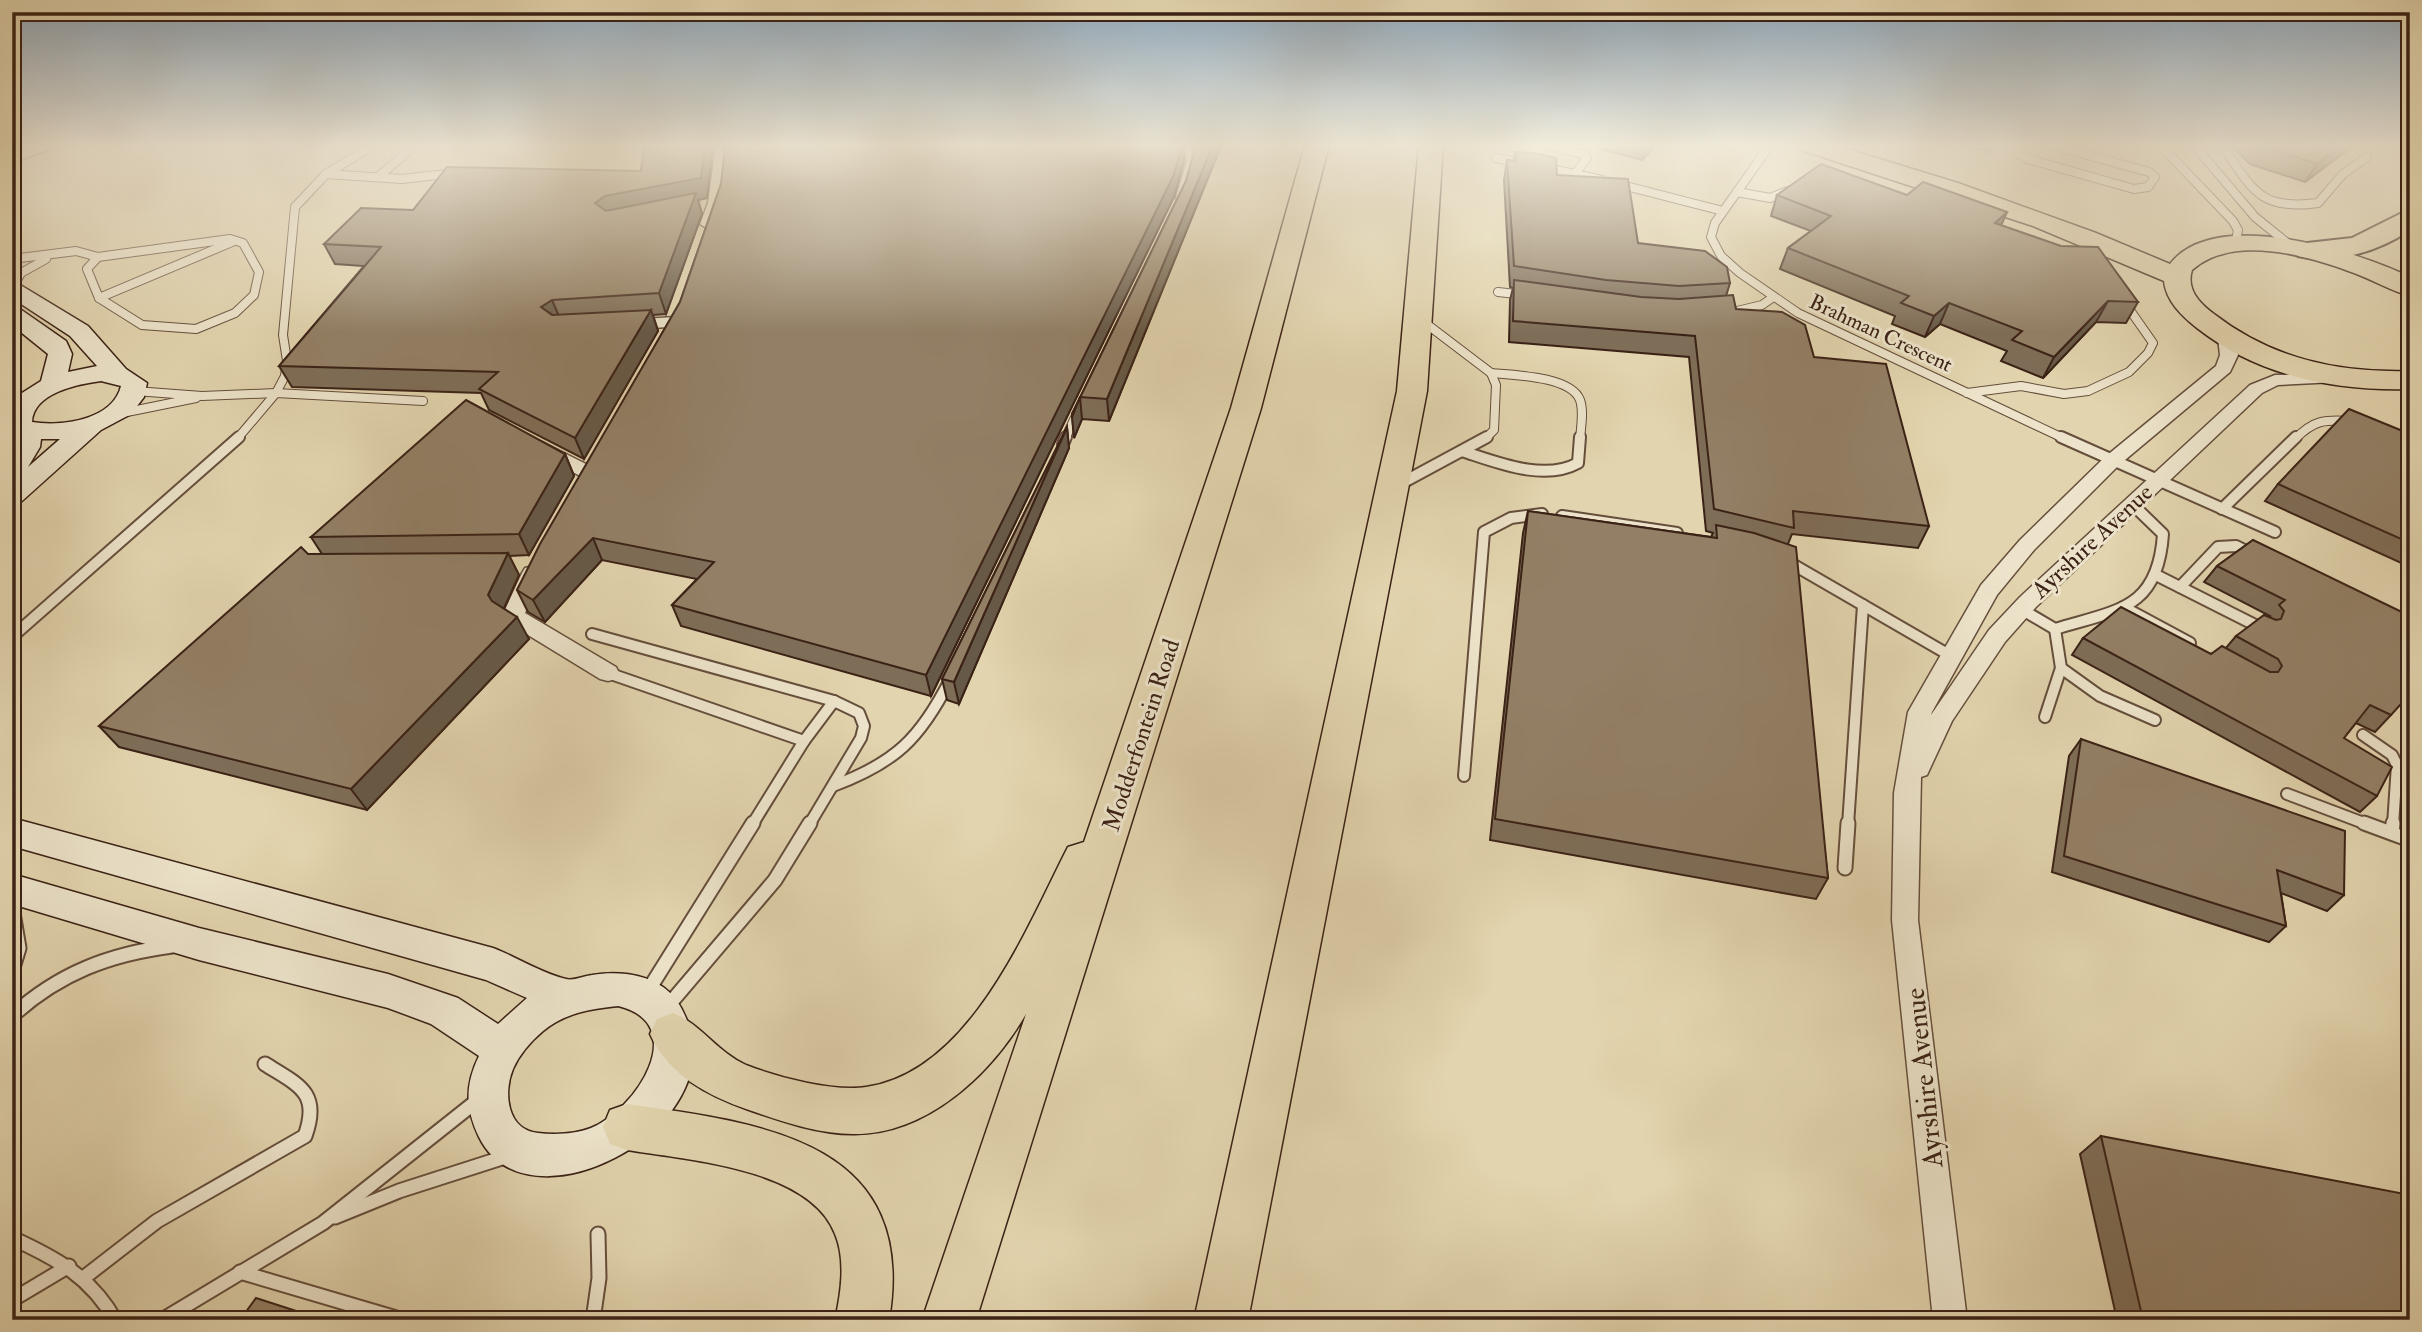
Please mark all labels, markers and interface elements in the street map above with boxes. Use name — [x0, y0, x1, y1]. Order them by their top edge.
street label: Brahman Crescent — [1805, 288, 1957, 379]
street label: Ayrshire Avenue — [2024, 477, 2160, 606]
street label: Modderfontein Road — [1096, 635, 1187, 835]
street label: Ayrshire Avenue — [1898, 986, 1951, 1170]

